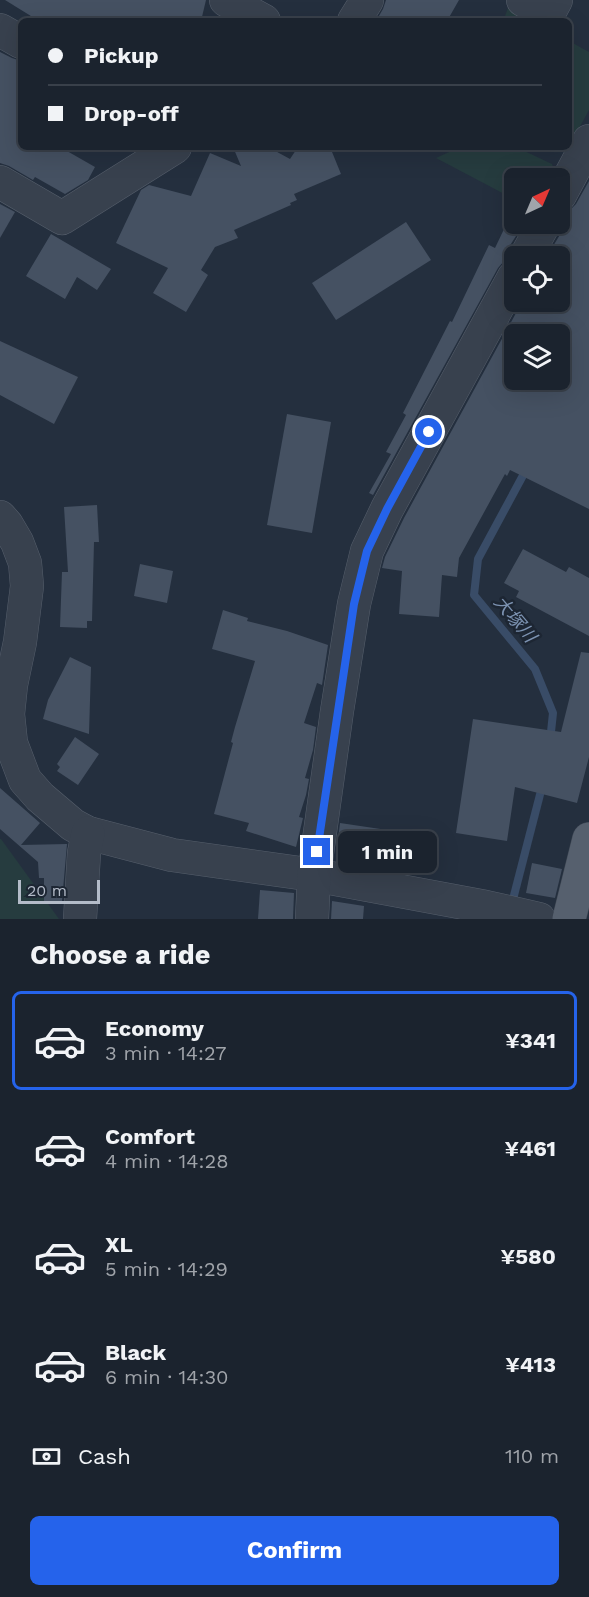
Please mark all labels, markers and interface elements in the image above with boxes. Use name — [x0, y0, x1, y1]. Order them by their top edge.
text: Pickup — [84, 43, 159, 68]
text: Drop-off — [84, 101, 179, 126]
north arrow — [504, 168, 570, 234]
map controls — [504, 168, 570, 390]
button: locate — [504, 246, 570, 312]
button: layers — [504, 324, 570, 390]
route start — [415, 418, 442, 445]
water label: 大塚川 — [490, 591, 542, 648]
callout: 1 min — [338, 831, 437, 873]
route end — [303, 838, 330, 865]
text: 1 min — [362, 840, 413, 864]
scale bar — [18, 877, 100, 905]
text: 20 m — [27, 881, 67, 900]
text: Choose a ride — [30, 939, 210, 971]
icon: car — [33, 1014, 87, 1068]
text: Economy — [105, 1016, 204, 1041]
text: ¥341 — [505, 1028, 556, 1053]
text: 3 min · 14:27 — [105, 1041, 226, 1065]
icon: car — [33, 1122, 87, 1176]
text: Comfort — [105, 1124, 195, 1149]
text: ¥461 — [504, 1136, 556, 1161]
text: 4 min · 14:28 — [105, 1149, 228, 1173]
icon: car — [33, 1230, 87, 1284]
text: XL — [105, 1232, 133, 1257]
text: ¥580 — [501, 1244, 556, 1269]
text: 5 min · 14:29 — [105, 1257, 228, 1281]
icon: car — [33, 1338, 87, 1392]
text: Black — [105, 1340, 166, 1365]
text: ¥413 — [505, 1352, 556, 1377]
text: 6 min · 14:30 — [105, 1365, 229, 1389]
icon: cash — [30, 1440, 63, 1473]
text: Cash — [78, 1444, 131, 1469]
text: 110 m — [505, 1444, 559, 1468]
button: Confirm — [30, 1516, 559, 1585]

